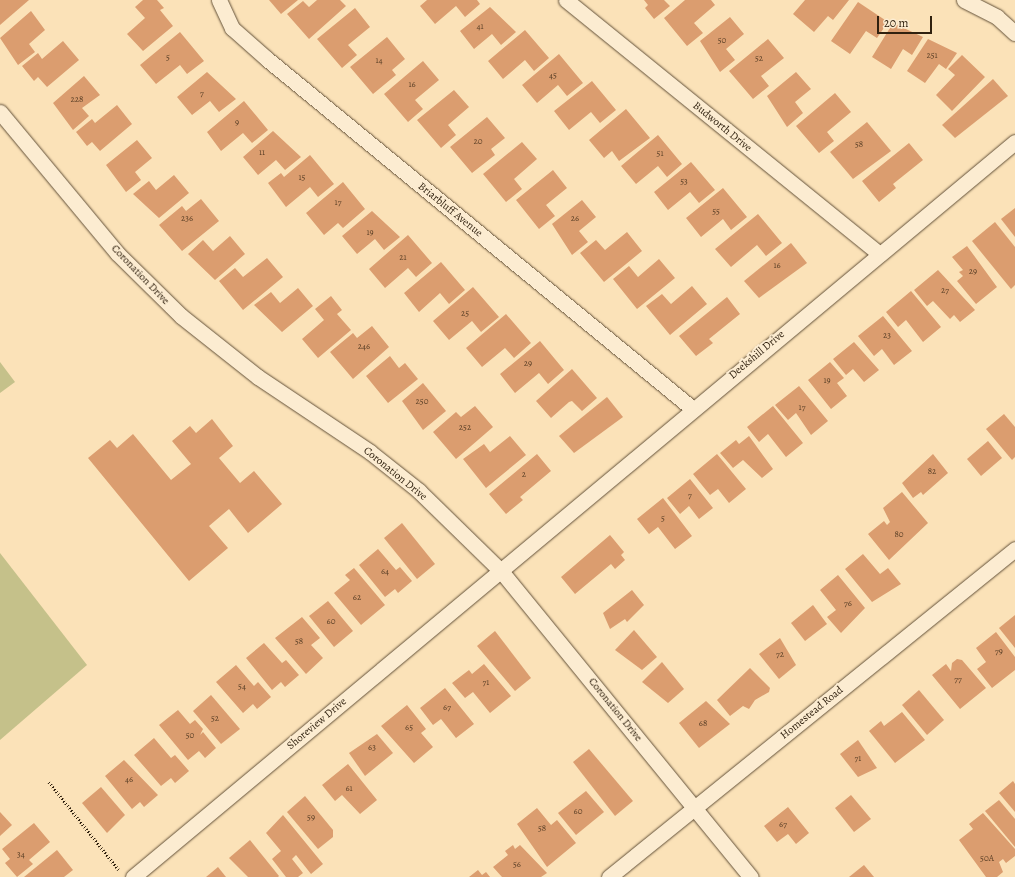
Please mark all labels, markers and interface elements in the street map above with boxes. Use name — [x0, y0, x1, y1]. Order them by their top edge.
scale bar — [879, 8, 934, 34]
text: 20 m — [884, 15, 908, 31]
house number: 41 — [476, 21, 484, 31]
house number: 50 — [718, 35, 726, 45]
house number: 251 — [926, 50, 938, 60]
house number: 5 — [166, 52, 170, 62]
house number: 52 — [755, 53, 763, 63]
house number: 14 — [375, 55, 383, 65]
house number: 45 — [549, 70, 557, 80]
house number: 16 — [408, 79, 416, 89]
house number: 7 — [200, 88, 204, 98]
house number: 228 — [71, 94, 83, 104]
street label: Budworth Drive — [690, 99, 754, 155]
house number: 9 — [235, 117, 239, 127]
house number: 20 — [473, 136, 483, 146]
house number: 58 — [855, 139, 863, 149]
house number: 11 — [259, 147, 265, 157]
house number: 51 — [657, 148, 663, 158]
house number: 15 — [299, 172, 305, 182]
house number: 53 — [680, 176, 688, 186]
street label: Briarbluff Avenue — [415, 180, 485, 240]
house number: 17 — [335, 197, 341, 207]
house number: 55 — [712, 206, 720, 216]
house number: 236 — [181, 213, 193, 223]
house number: 26 — [571, 213, 579, 223]
house number: 19 — [366, 227, 374, 237]
street label: Coronation Drive — [108, 242, 172, 308]
house number: 21 — [399, 252, 407, 262]
house number: 16 — [773, 260, 781, 270]
house number: 29 — [969, 266, 977, 276]
house number: 27 — [941, 285, 949, 295]
house number: 25 — [461, 308, 469, 318]
street label: Deekshill Drive — [726, 328, 788, 382]
house number: 23 — [883, 330, 891, 340]
house number: 246 — [358, 341, 370, 351]
house number: 29 — [524, 358, 532, 368]
house number: 19 — [823, 375, 831, 385]
house number: 250 — [416, 396, 428, 406]
house number: 17 — [799, 402, 805, 412]
house number: 252 — [459, 422, 471, 432]
street label: Coronation Drive — [361, 444, 429, 504]
house number: 82 — [928, 466, 936, 476]
house number: 2 — [522, 469, 526, 479]
house number: 7 — [688, 490, 692, 500]
house number: 5 — [661, 513, 665, 523]
house number: 80 — [894, 529, 904, 539]
house number: 64 — [381, 566, 389, 576]
house number: 62 — [353, 592, 361, 602]
house number: 76 — [844, 598, 852, 608]
house number: 60 — [327, 616, 335, 626]
house number: 58 — [295, 636, 303, 646]
house number: 79 — [995, 646, 1003, 656]
house number: 72 — [776, 649, 784, 659]
house number: 77 — [954, 674, 962, 684]
street label: Coronation Drive — [585, 676, 645, 744]
house number: 71 — [483, 677, 489, 687]
house number: 54 — [238, 681, 246, 691]
street label: Homestead Road — [778, 684, 846, 742]
street label: Shoreview Drive — [285, 695, 349, 753]
house number: 67 — [443, 702, 451, 712]
house number: 52 — [211, 713, 219, 723]
house number: 68 — [699, 718, 707, 728]
house number: 65 — [405, 722, 413, 732]
house number: 50 — [186, 730, 194, 740]
house number: 63 — [368, 742, 376, 752]
house number: 71 — [855, 753, 861, 763]
house number: 46 — [125, 774, 133, 784]
house number: 61 — [345, 783, 353, 793]
house number: 60 — [574, 806, 582, 816]
house number: 59 — [307, 812, 315, 822]
house number: 67 — [779, 819, 787, 829]
house number: 58 — [538, 823, 546, 833]
house number: 34 — [17, 849, 25, 859]
house number: 50A — [980, 853, 994, 863]
house number: 56 — [513, 859, 521, 869]

